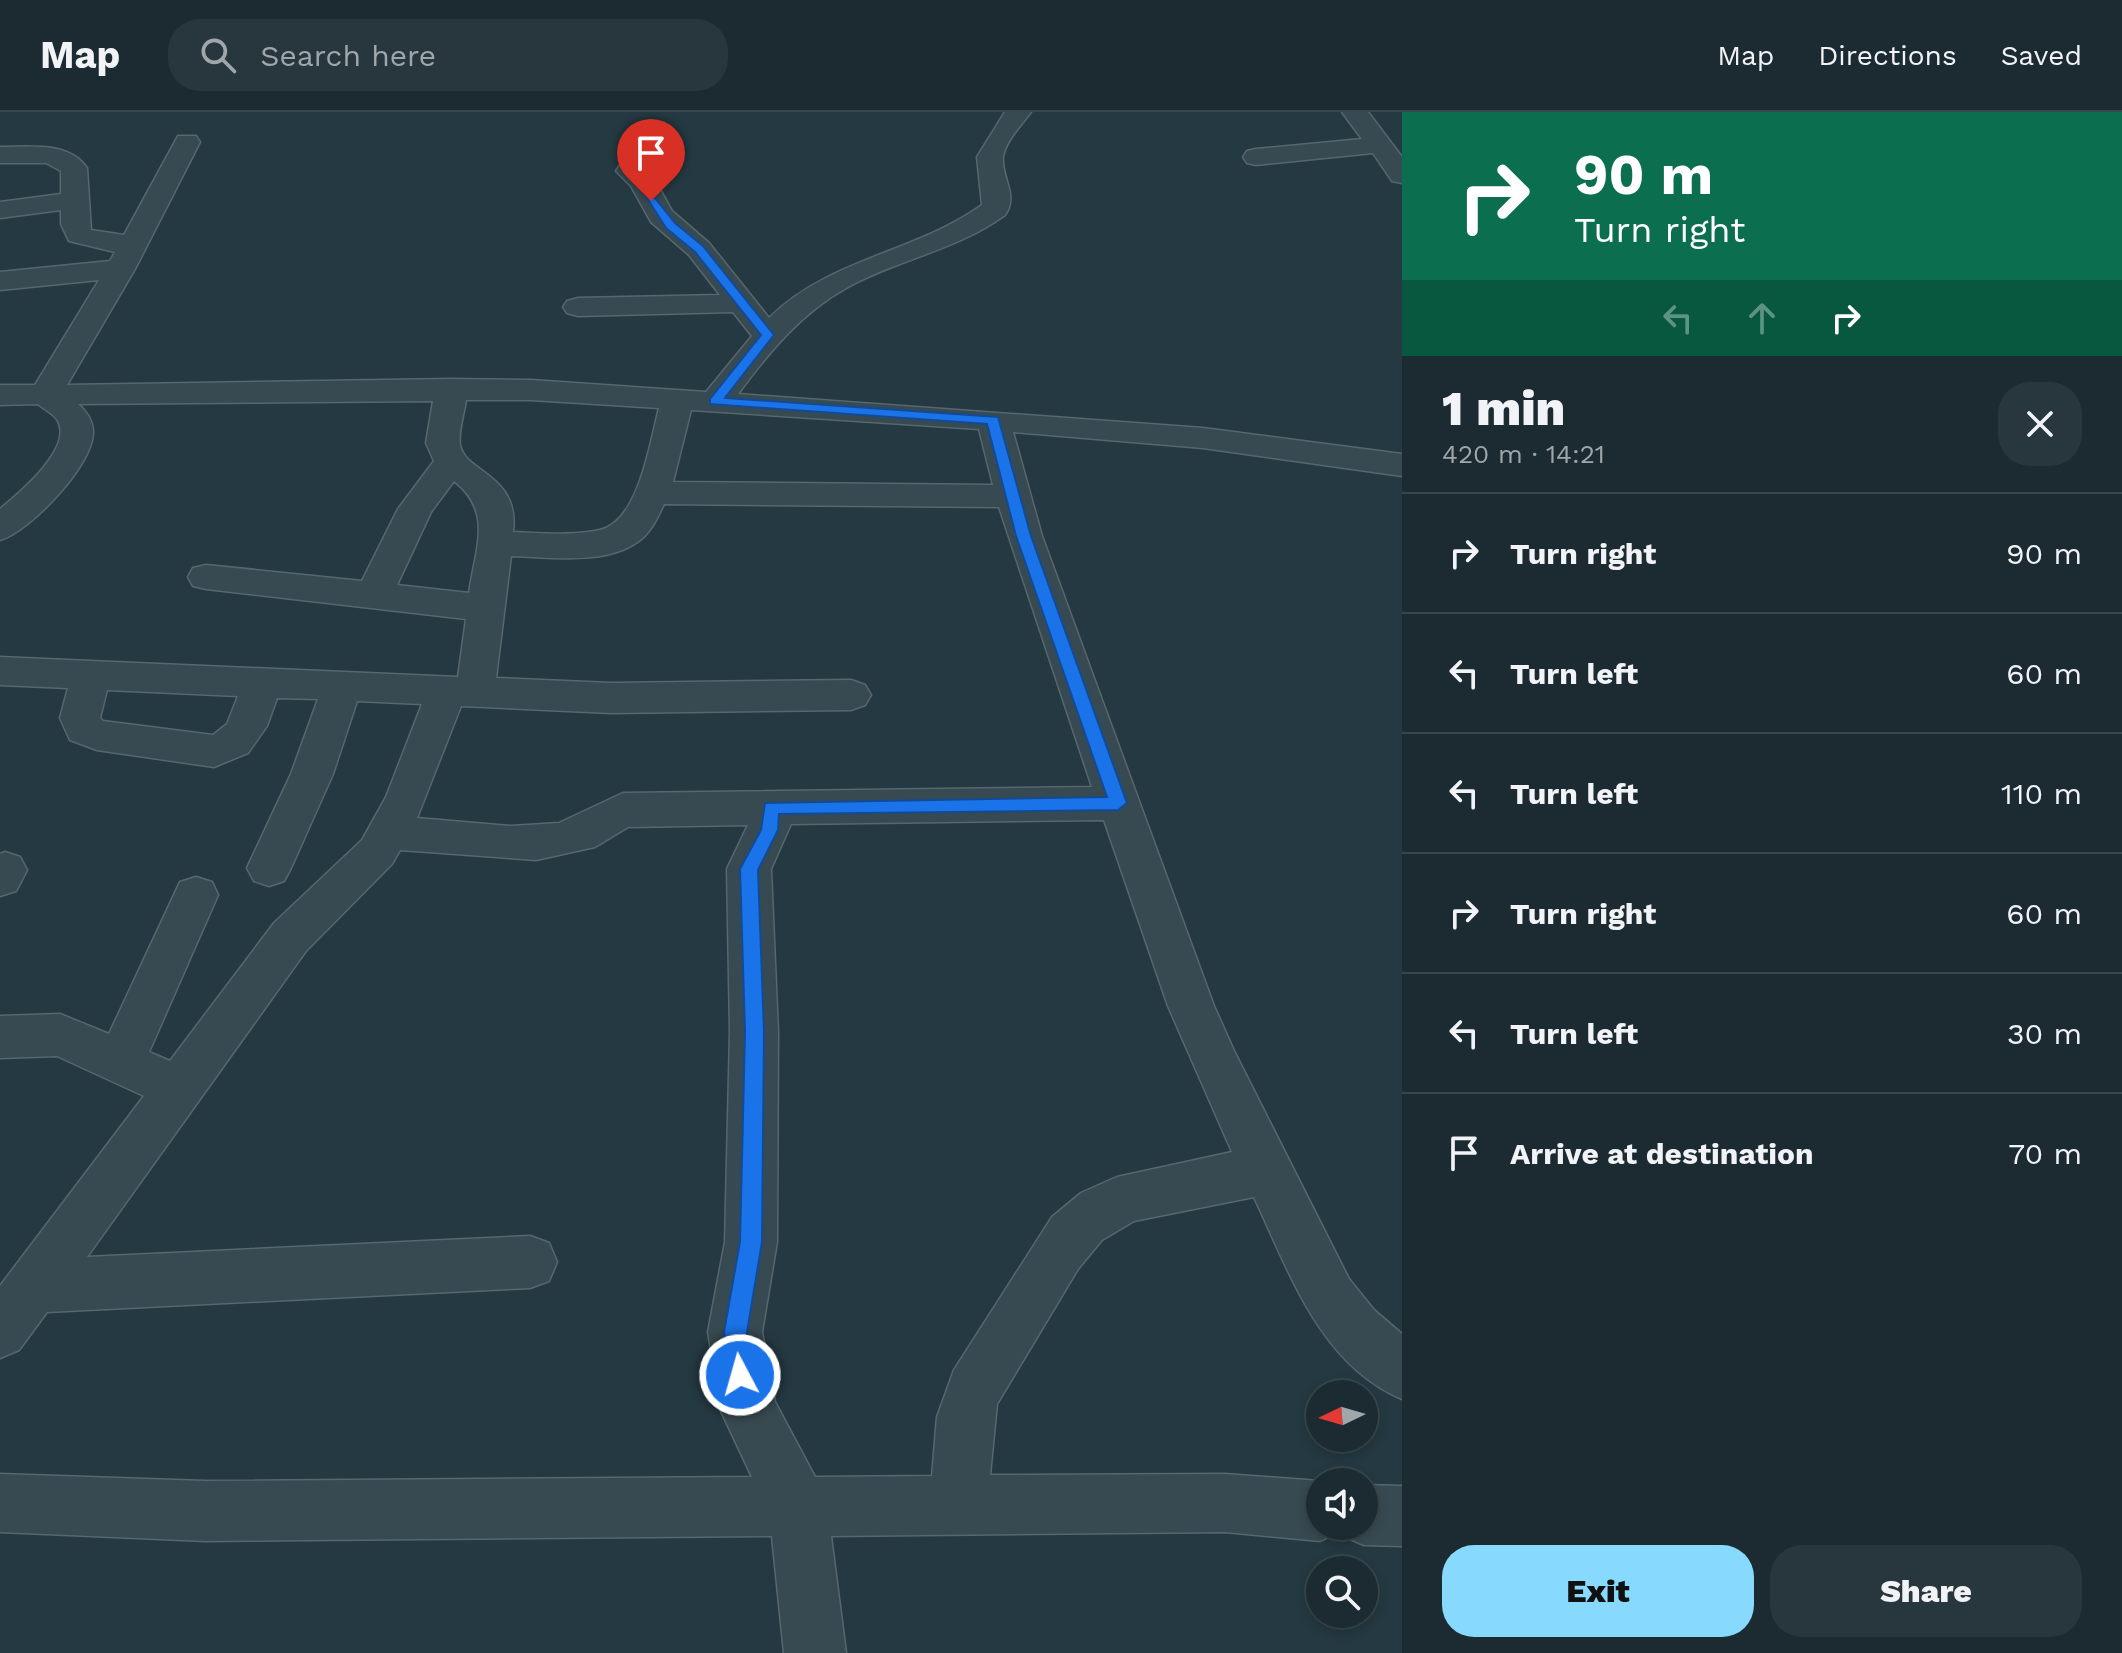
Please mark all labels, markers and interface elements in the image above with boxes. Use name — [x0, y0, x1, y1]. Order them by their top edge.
search box — [168, 19, 728, 91]
text: Map — [40, 33, 120, 77]
icon: search — [196, 33, 240, 77]
text: Search here — [260, 38, 436, 73]
text: Map — [1717, 39, 1774, 72]
text: Directions — [1818, 39, 1957, 72]
text: Saved — [2001, 39, 2082, 72]
pin — [617, 119, 685, 201]
icon: arrive — [629, 131, 673, 175]
text: 90 m — [1574, 142, 1713, 208]
icon: right — [1442, 144, 1546, 248]
text: Turn right — [1574, 209, 1745, 251]
icon: left — [1656, 296, 1700, 340]
icon: ahead — [1740, 296, 1784, 340]
icon: right — [1824, 296, 1868, 340]
text: 1 min — [1442, 380, 1565, 437]
button: close — [1998, 382, 2082, 466]
text: 420 m · 14:21 — [1442, 439, 1605, 469]
icon: right — [1442, 531, 1486, 575]
text: Turn right — [1510, 536, 1656, 571]
text: 90 m — [2006, 536, 2082, 571]
icon: left — [1442, 651, 1486, 695]
text: Turn left — [1510, 656, 1638, 691]
text: 60 m — [2006, 656, 2082, 691]
icon: left — [1442, 771, 1486, 815]
text: Turn left — [1510, 776, 1638, 811]
text: 110 m — [2001, 776, 2082, 811]
icon: right — [1442, 891, 1486, 935]
text: Turn right — [1510, 896, 1656, 931]
text: 60 m — [2006, 896, 2082, 931]
icon: left — [1442, 1011, 1486, 1055]
text: Turn left — [1510, 1016, 1638, 1051]
text: 30 m — [2007, 1016, 2082, 1051]
icon: arrive — [1442, 1131, 1486, 1175]
text: Arrive at destination — [1510, 1136, 1814, 1171]
text: 70 m — [2008, 1136, 2082, 1171]
position arrow — [698, 1333, 782, 1417]
north arrow — [1306, 1380, 1378, 1452]
map controls — [1306, 1380, 1378, 1628]
button: sound — [1306, 1468, 1378, 1540]
button: Exit — [1442, 1545, 1754, 1637]
button: Share — [1770, 1545, 2082, 1637]
button: search — [1306, 1556, 1378, 1628]

